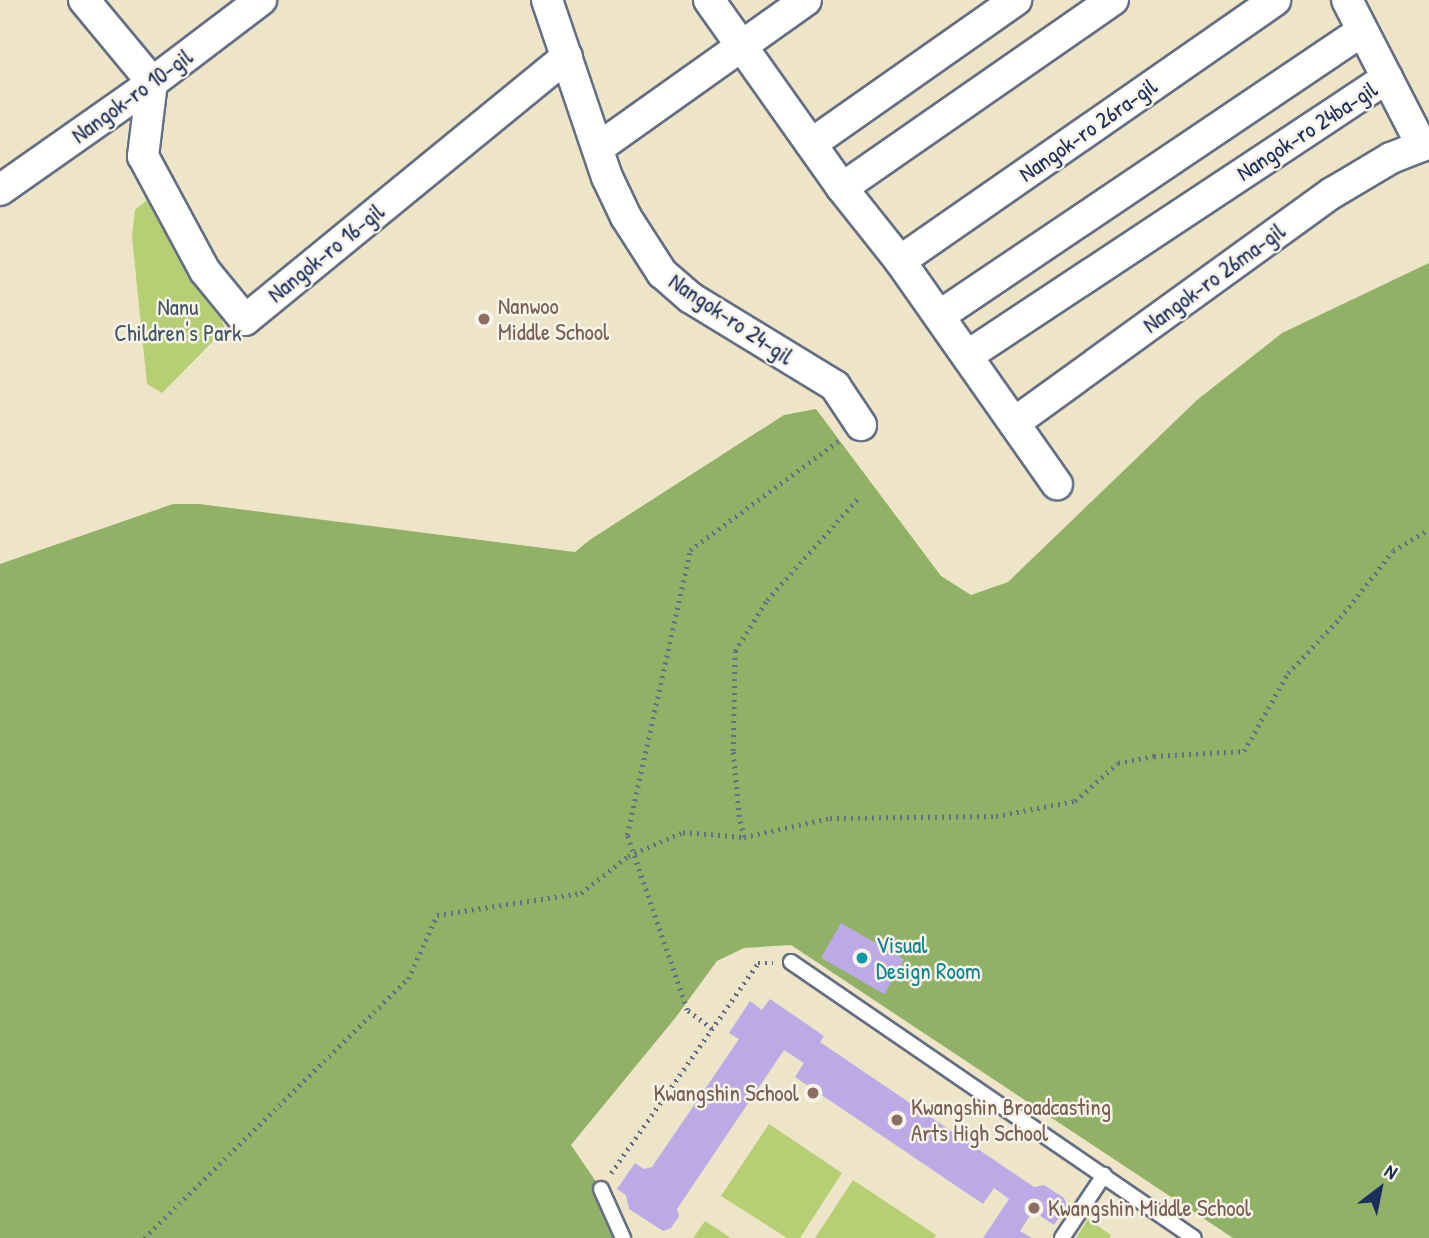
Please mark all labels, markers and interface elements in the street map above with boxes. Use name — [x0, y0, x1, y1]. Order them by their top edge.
street label: Nangok-ro 10-gil — [66, 43, 198, 149]
street label: Nangok-ro 26ra-gil — [1014, 72, 1162, 188]
street label: Nangok-ro 24ba-gil — [1232, 75, 1382, 187]
street label: Nangok-ro 16-gil — [262, 198, 390, 308]
street label: Nangok-ro 26ma-gil — [1138, 217, 1290, 339]
street label: Nangok-ro 24-gil — [664, 267, 798, 371]
place label: Nanwoo Middle School — [498, 292, 609, 346]
park label: Nanu Children's Park — [114, 293, 242, 347]
marker: Nanwoo Middle School — [476, 311, 492, 327]
place label: Visual Design Room — [876, 931, 981, 985]
marker: Visual Design Room — [854, 950, 870, 966]
place label: Kwangshin School — [654, 1079, 799, 1107]
marker: Kwangshin School — [805, 1085, 821, 1101]
place label: Kwangshin Broadcasting Arts High School — [911, 1093, 1111, 1147]
marker: Kwangshin Broadcasting Arts High School — [889, 1112, 905, 1128]
north arrow — [1345, 1154, 1415, 1224]
text: N — [1380, 1157, 1402, 1185]
place label: Kwangshin Middle School — [1048, 1194, 1251, 1222]
marker: Kwangshin Middle School — [1026, 1200, 1042, 1216]

